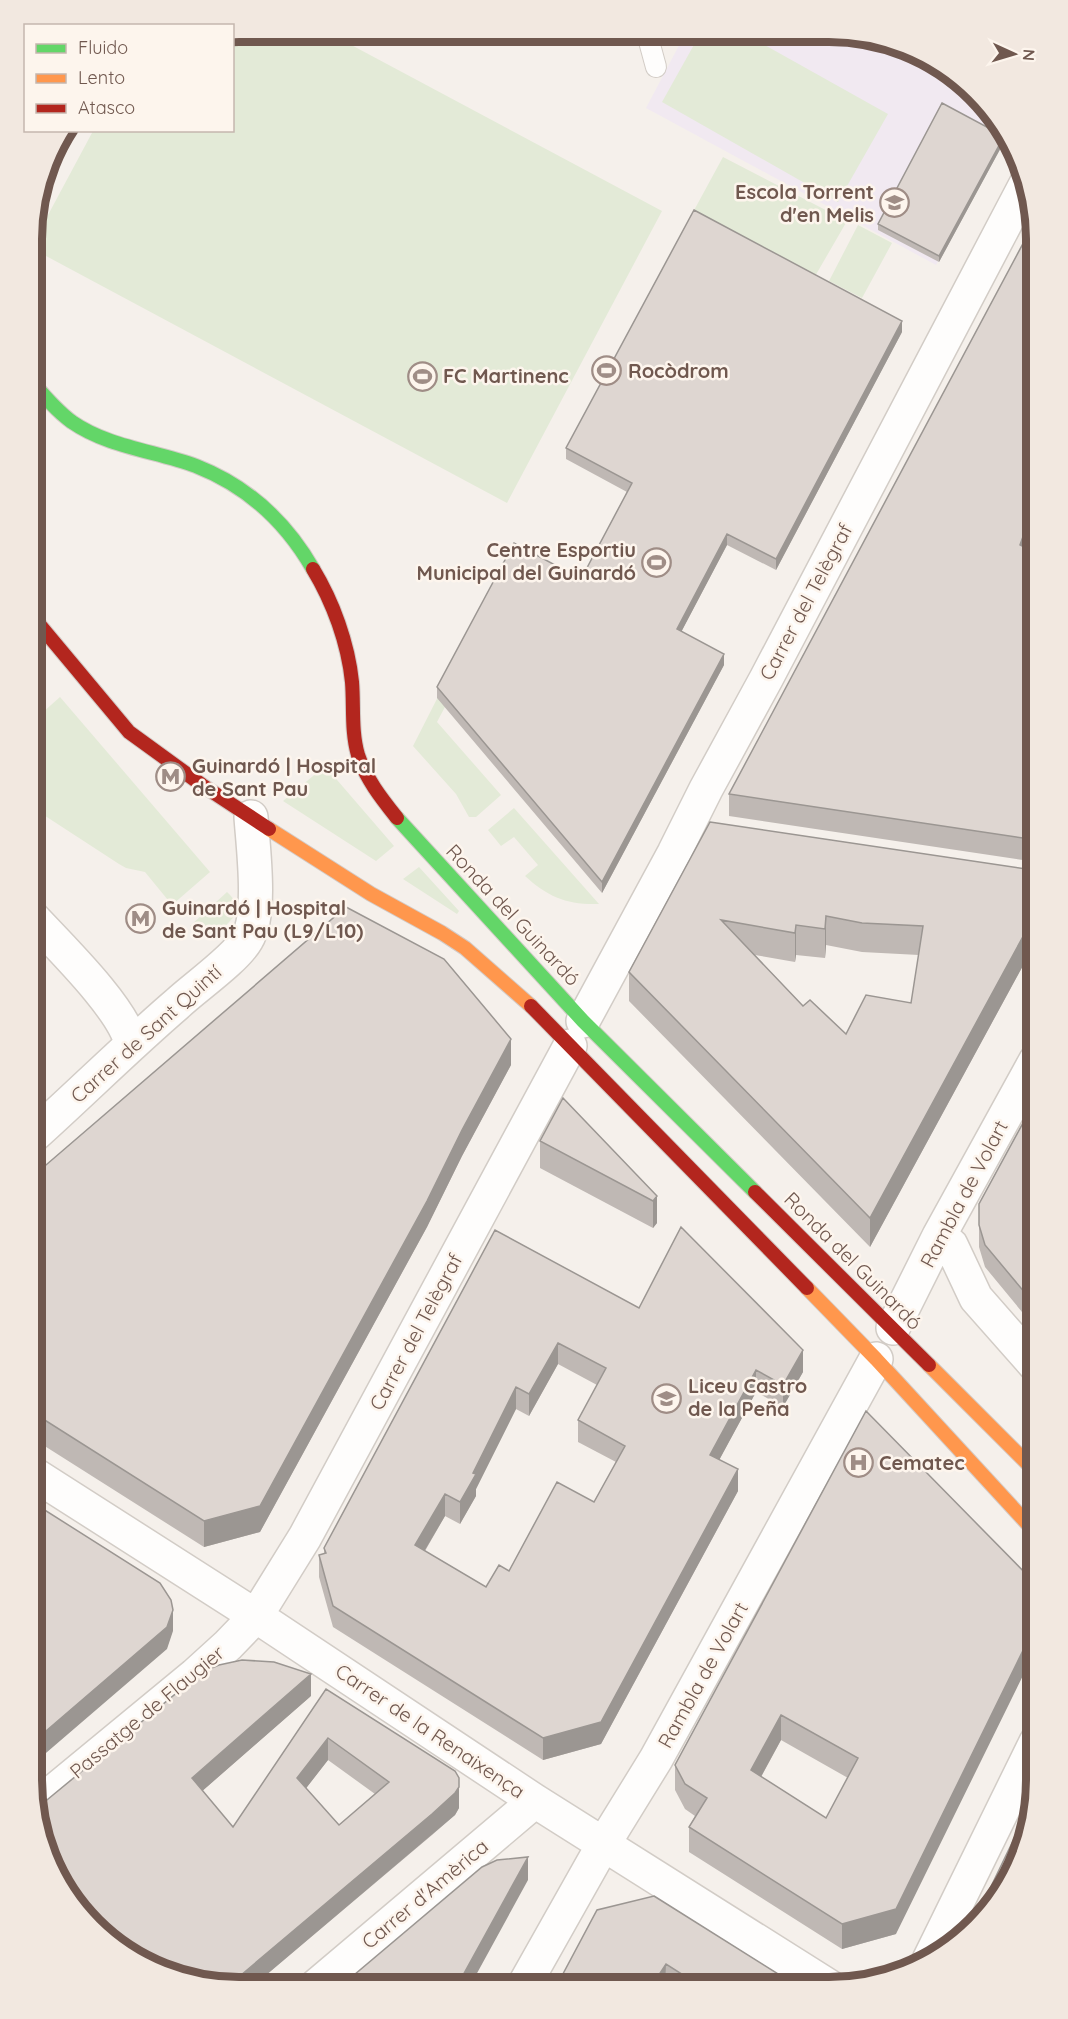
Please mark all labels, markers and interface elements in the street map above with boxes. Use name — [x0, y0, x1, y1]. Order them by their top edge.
legend — [24, 24, 234, 132]
north arrow — [984, 24, 1044, 84]
text: Fluido — [78, 36, 128, 59]
text: N — [1019, 48, 1039, 62]
text: Lento — [78, 66, 125, 89]
text: Atasco — [78, 96, 135, 119]
place label: Escola Torrent d'en Melis — [735, 179, 874, 227]
school or university icon: Escola Torrent d'en Melis — [879, 187, 911, 219]
sports icon: Rocòdrom — [591, 355, 623, 387]
place label: Rocòdrom — [628, 358, 729, 383]
sports icon: FC Martinenc — [406, 360, 438, 392]
place label: FC Martinenc — [443, 363, 569, 388]
street label: Carrer del Telègraf — [754, 519, 857, 684]
place label: Centre Esportiu Municipal del Guinardó — [417, 537, 636, 585]
sports icon: Centre Esportiu Municipal del Guinardó — [641, 546, 673, 578]
place label: Guinardó | Hospital de Sant Pau — [192, 753, 376, 801]
metro station icon: Guinardó | Hospital de Sant Pau — [155, 761, 187, 793]
street label: Ronda del Guinardó — [441, 839, 586, 991]
place label: Guinardó | Hospital de Sant Pau (L9/L10) — [162, 895, 363, 943]
metro station icon: Guinardó | Hospital de Sant Pau (L9/L10) — [125, 903, 157, 935]
street label: Carrer de Sant Quintí — [65, 959, 227, 1108]
street label: Rambla de Volart — [914, 1116, 1013, 1272]
street label: Ronda del Guinardó — [779, 1186, 928, 1335]
street label: Carrer del Telègraf — [364, 1249, 467, 1414]
place label: Liceu Castro de la Peña — [688, 1373, 807, 1421]
school or university icon: Liceu Castro de la Peña — [651, 1382, 683, 1414]
hospital icon: Cematec — [842, 1447, 874, 1479]
place label: Cematec — [879, 1450, 965, 1475]
street label: Rambla de Volart — [652, 1597, 753, 1752]
street label: Passatge de Flaugier — [64, 1639, 229, 1784]
street label: Carrer de la Renaixença — [331, 1658, 530, 1803]
street label: Carrer d'Amèrica — [356, 1833, 493, 1954]

